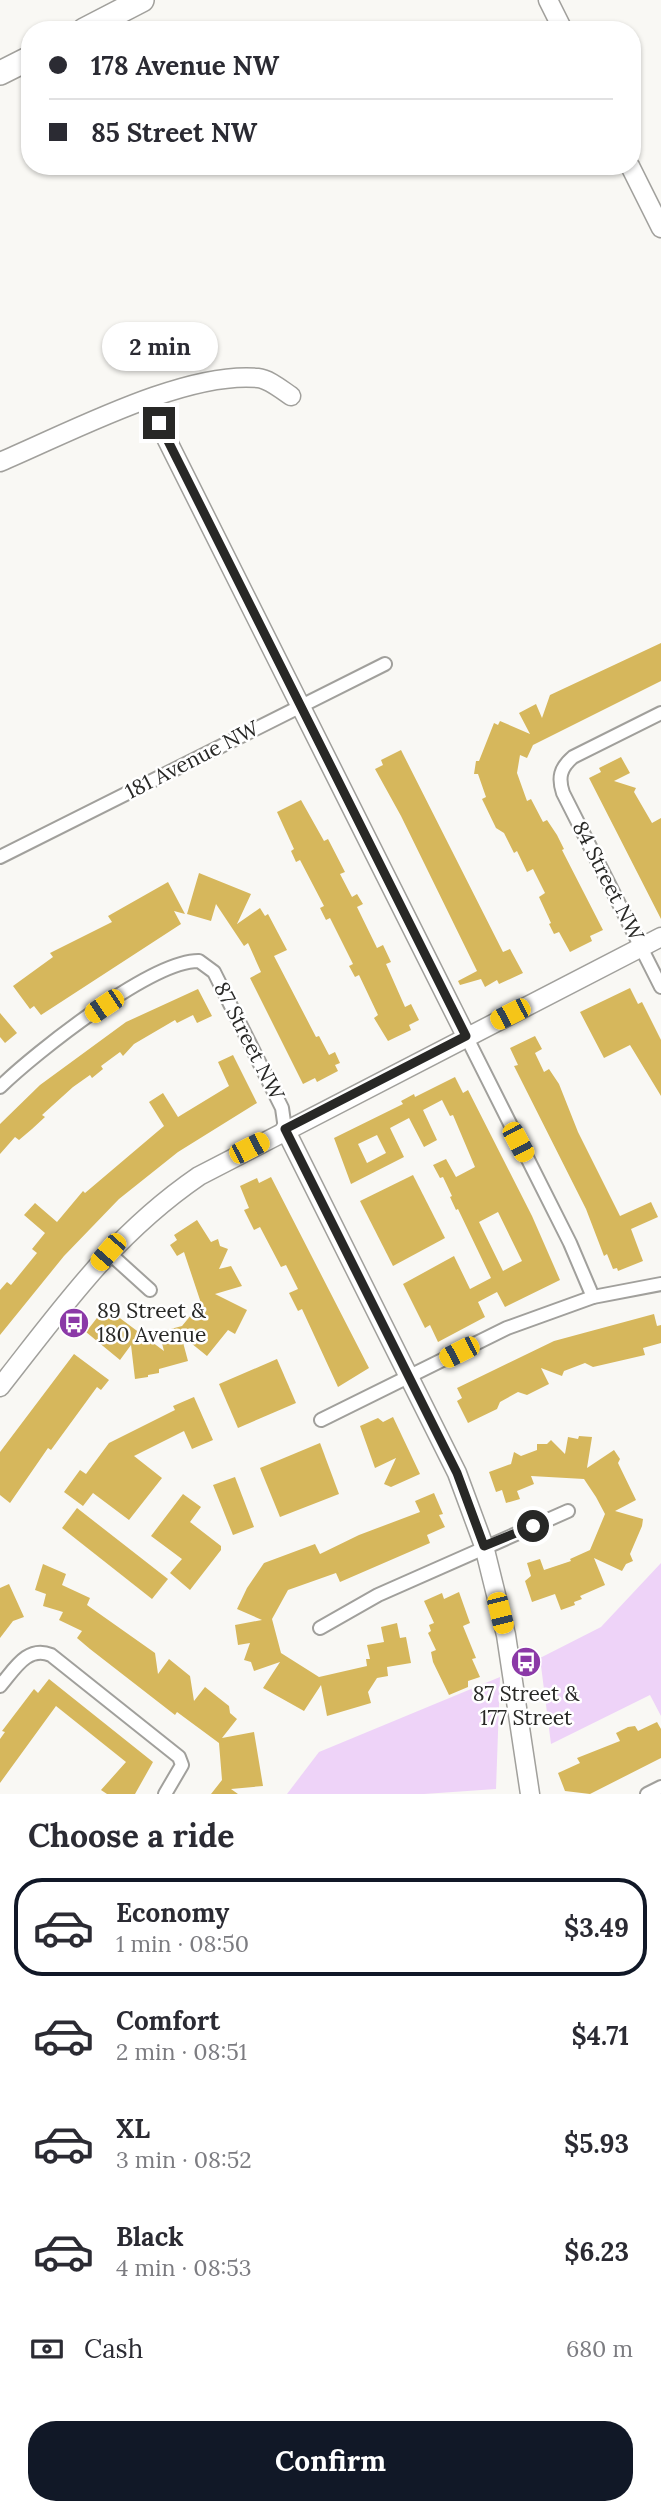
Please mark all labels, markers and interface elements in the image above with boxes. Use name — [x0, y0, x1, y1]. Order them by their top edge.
text: 178 Avenue NW — [91, 49, 279, 82]
text: 85 Street NW — [91, 116, 257, 149]
callout: 2 min — [101, 322, 217, 370]
text: 2 min — [129, 332, 191, 361]
route end — [143, 407, 175, 439]
street label: 181 Avenue NW — [120, 714, 264, 805]
street label: 84 Street NW — [567, 816, 651, 946]
street label: 87 Street NW — [208, 977, 291, 1105]
car — [81, 986, 128, 1026]
car — [487, 995, 534, 1033]
car — [499, 1119, 538, 1165]
car — [226, 1129, 273, 1167]
car — [87, 1229, 130, 1275]
place label: 89 Street & 180 Avenue — [97, 1297, 206, 1348]
bus stop icon: 89 Street & 180 Avenue — [57, 1306, 91, 1340]
car — [436, 1333, 483, 1371]
route start — [517, 1510, 549, 1542]
car — [485, 1590, 516, 1636]
bus stop icon: 87 Street & 177 Street — [509, 1645, 543, 1679]
place label: 87 Street & 177 Street — [473, 1680, 580, 1731]
text: Choose a ride — [28, 1815, 235, 1856]
icon: car — [32, 1896, 95, 1959]
text: Economy — [116, 1896, 229, 1929]
text: $3.49 — [564, 1911, 629, 1944]
text: 1 min · 08:50 — [116, 1929, 249, 1958]
icon: car — [32, 2004, 95, 2067]
text: Comfort — [116, 2004, 220, 2037]
text: $4.71 — [571, 2019, 629, 2052]
text: 2 min · 08:51 — [116, 2037, 247, 2066]
icon: car — [32, 2112, 95, 2175]
text: XL — [116, 2112, 150, 2145]
text: $5.93 — [564, 2127, 629, 2160]
text: 3 min · 08:52 — [116, 2145, 252, 2174]
icon: car — [32, 2220, 95, 2283]
text: Black — [116, 2220, 184, 2253]
text: $6.23 — [564, 2235, 629, 2268]
text: 4 min · 08:53 — [116, 2253, 252, 2282]
icon: cash — [28, 2330, 66, 2368]
text: Cash — [84, 2332, 143, 2365]
text: 680 m — [566, 2334, 633, 2363]
button: Confirm — [28, 2421, 633, 2501]

